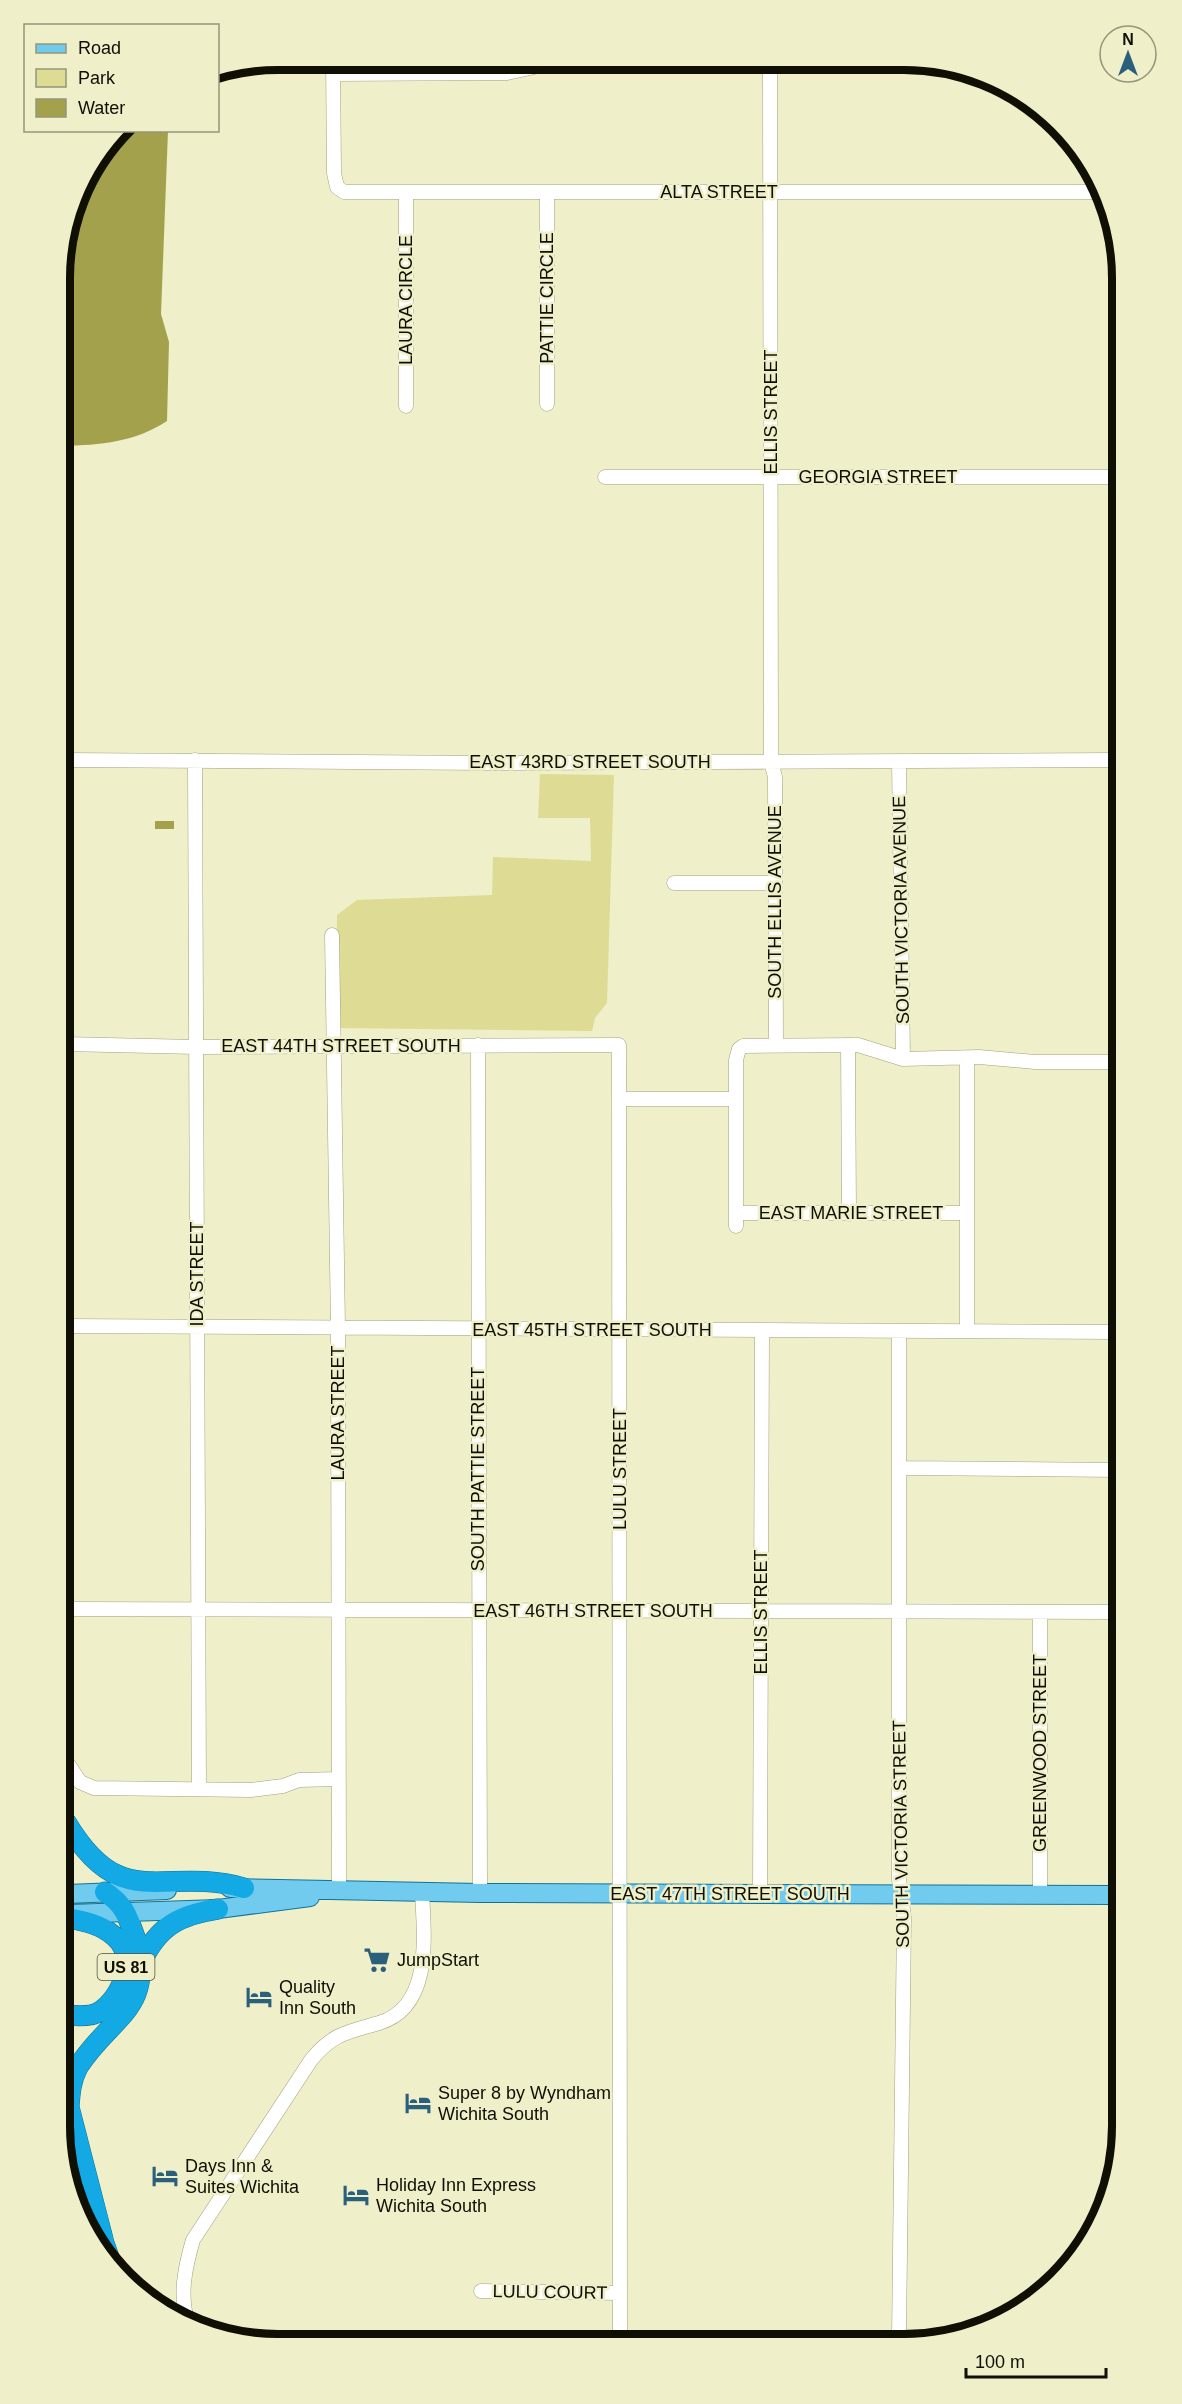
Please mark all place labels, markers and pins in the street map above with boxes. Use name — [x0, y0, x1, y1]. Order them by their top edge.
supermarket icon: JumpStart — [362, 1945, 392, 1975]
place label: JumpStart — [397, 1950, 479, 1970]
place label: Quality Inn South — [279, 1977, 356, 2018]
hotel icon: Quality Inn South — [244, 1982, 274, 2012]
place label: Super 8 by Wyndham Wichita South — [438, 2083, 611, 2124]
hotel icon: Super 8 by Wyndham Wichita South — [403, 2088, 433, 2118]
place label: Days Inn & Suites Wichita — [185, 2156, 300, 2197]
hotel icon: Days Inn & Suites Wichita — [150, 2161, 180, 2191]
place label: Holiday Inn Express Wichita South — [376, 2175, 536, 2216]
hotel icon: Holiday Inn Express Wichita South — [341, 2180, 371, 2210]

